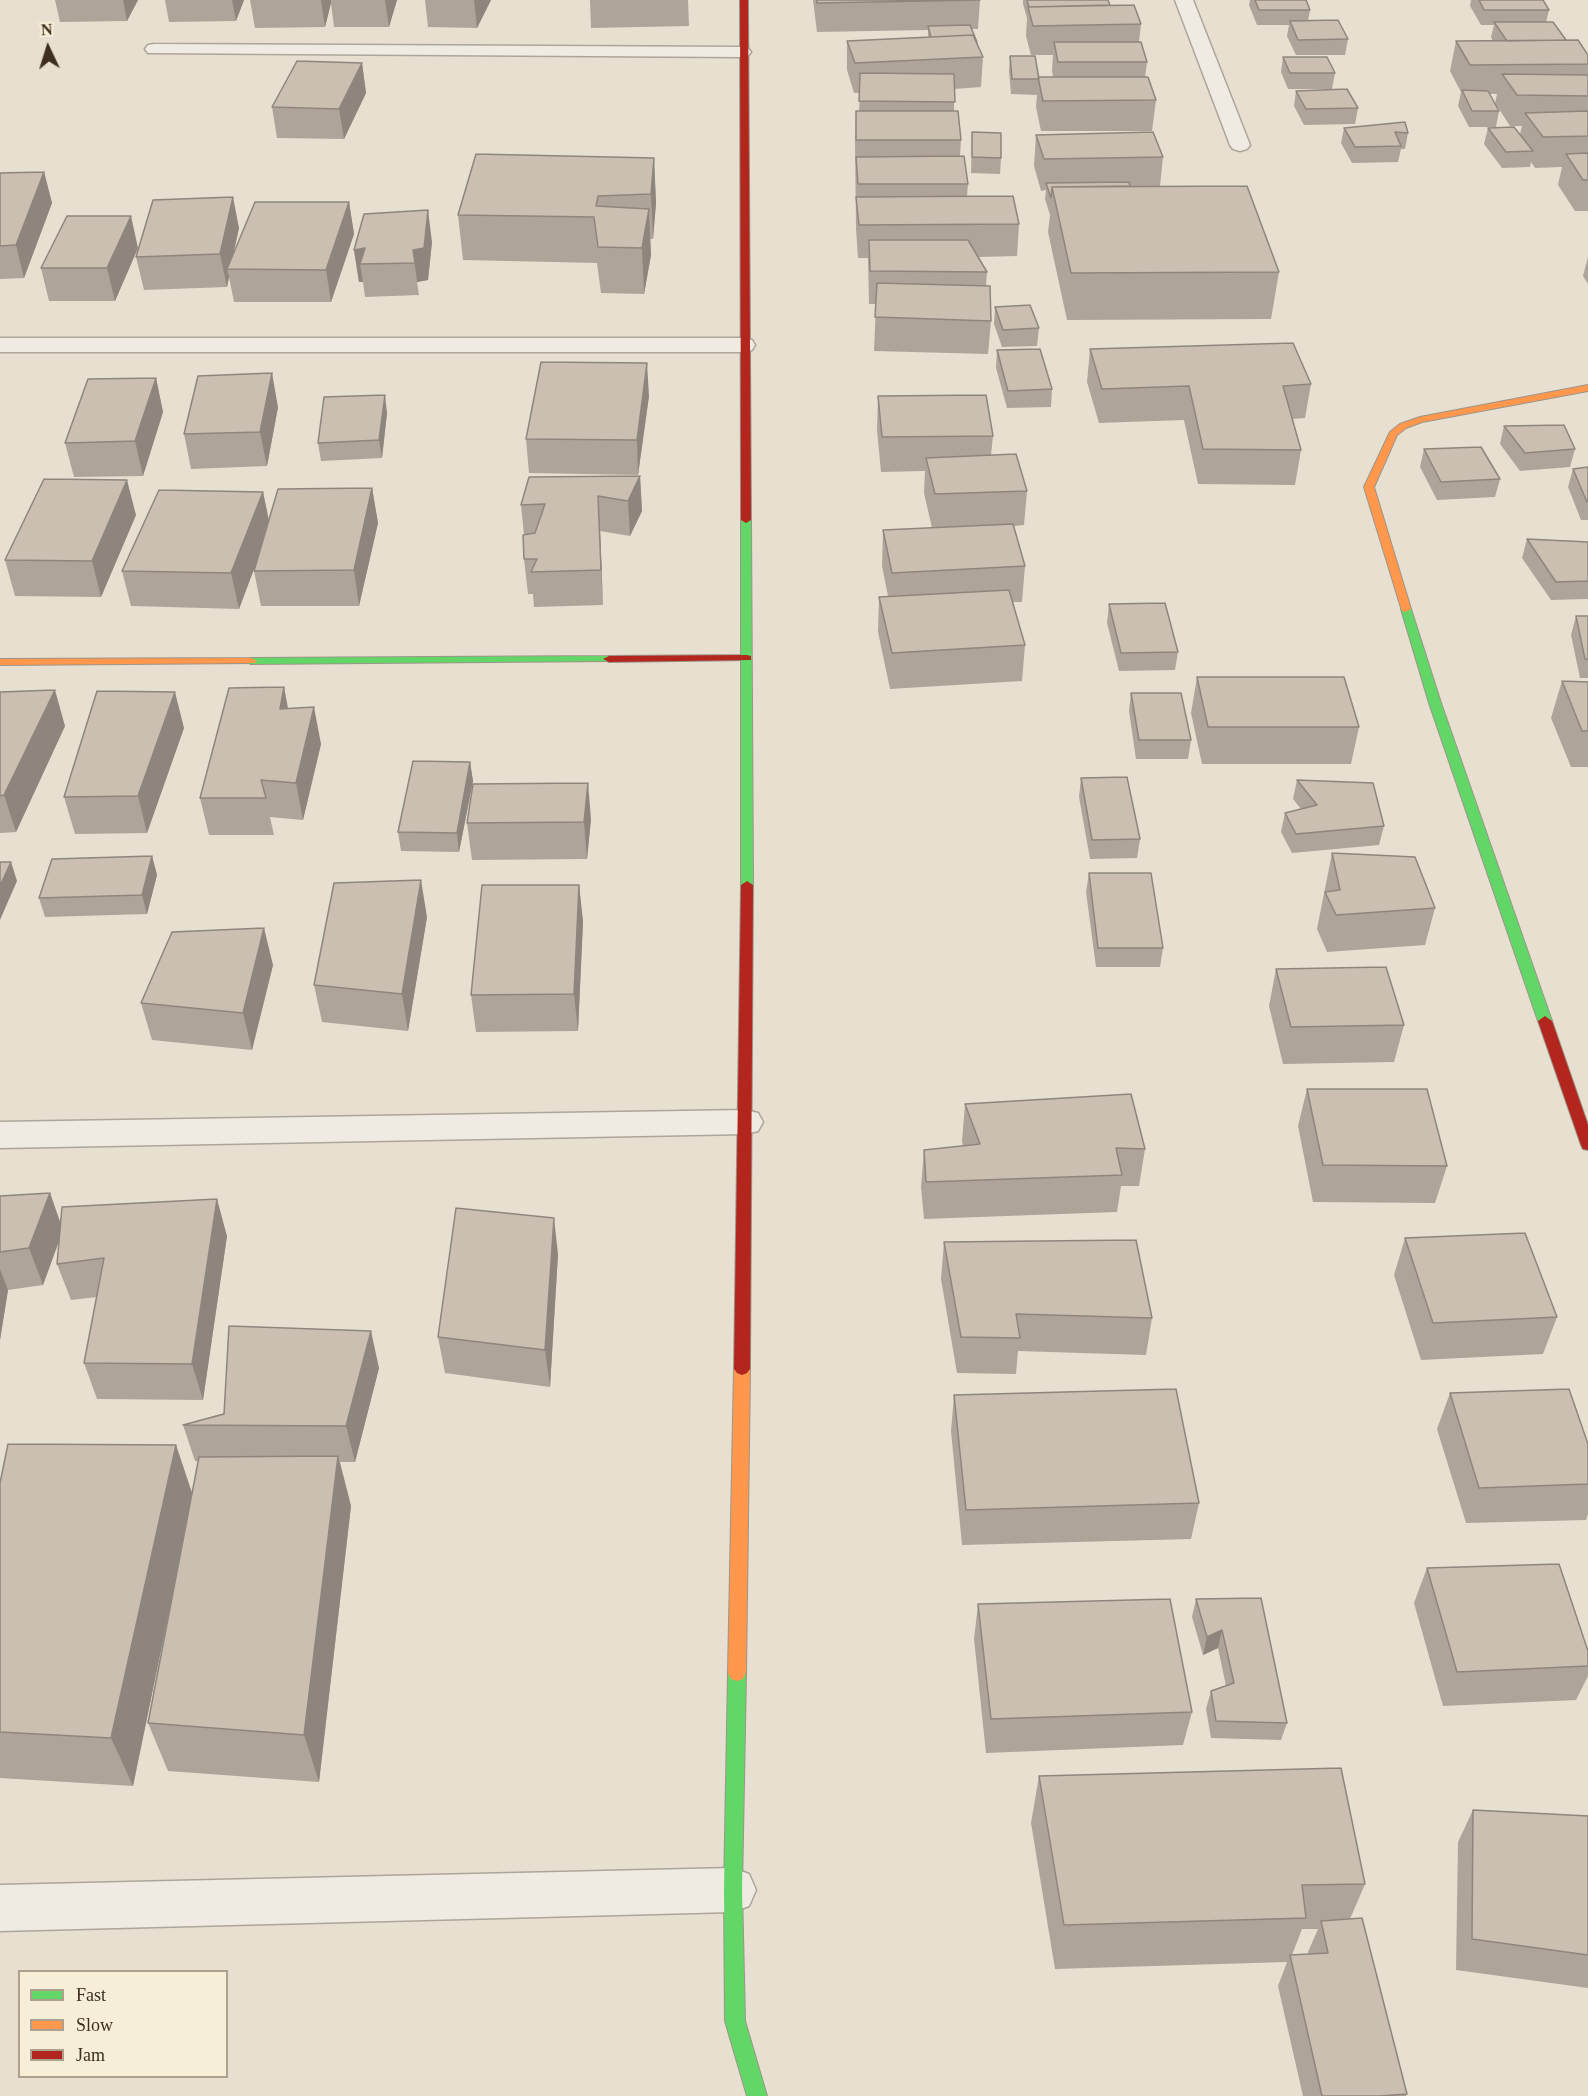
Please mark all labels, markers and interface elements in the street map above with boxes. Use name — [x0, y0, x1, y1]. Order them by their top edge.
north arrow — [18, 18, 78, 78]
text: N — [40, 21, 53, 38]
legend — [18, 1970, 228, 2078]
text: Fast — [76, 1985, 106, 2005]
text: Slow — [76, 2015, 113, 2035]
text: Jam — [76, 2045, 105, 2065]

